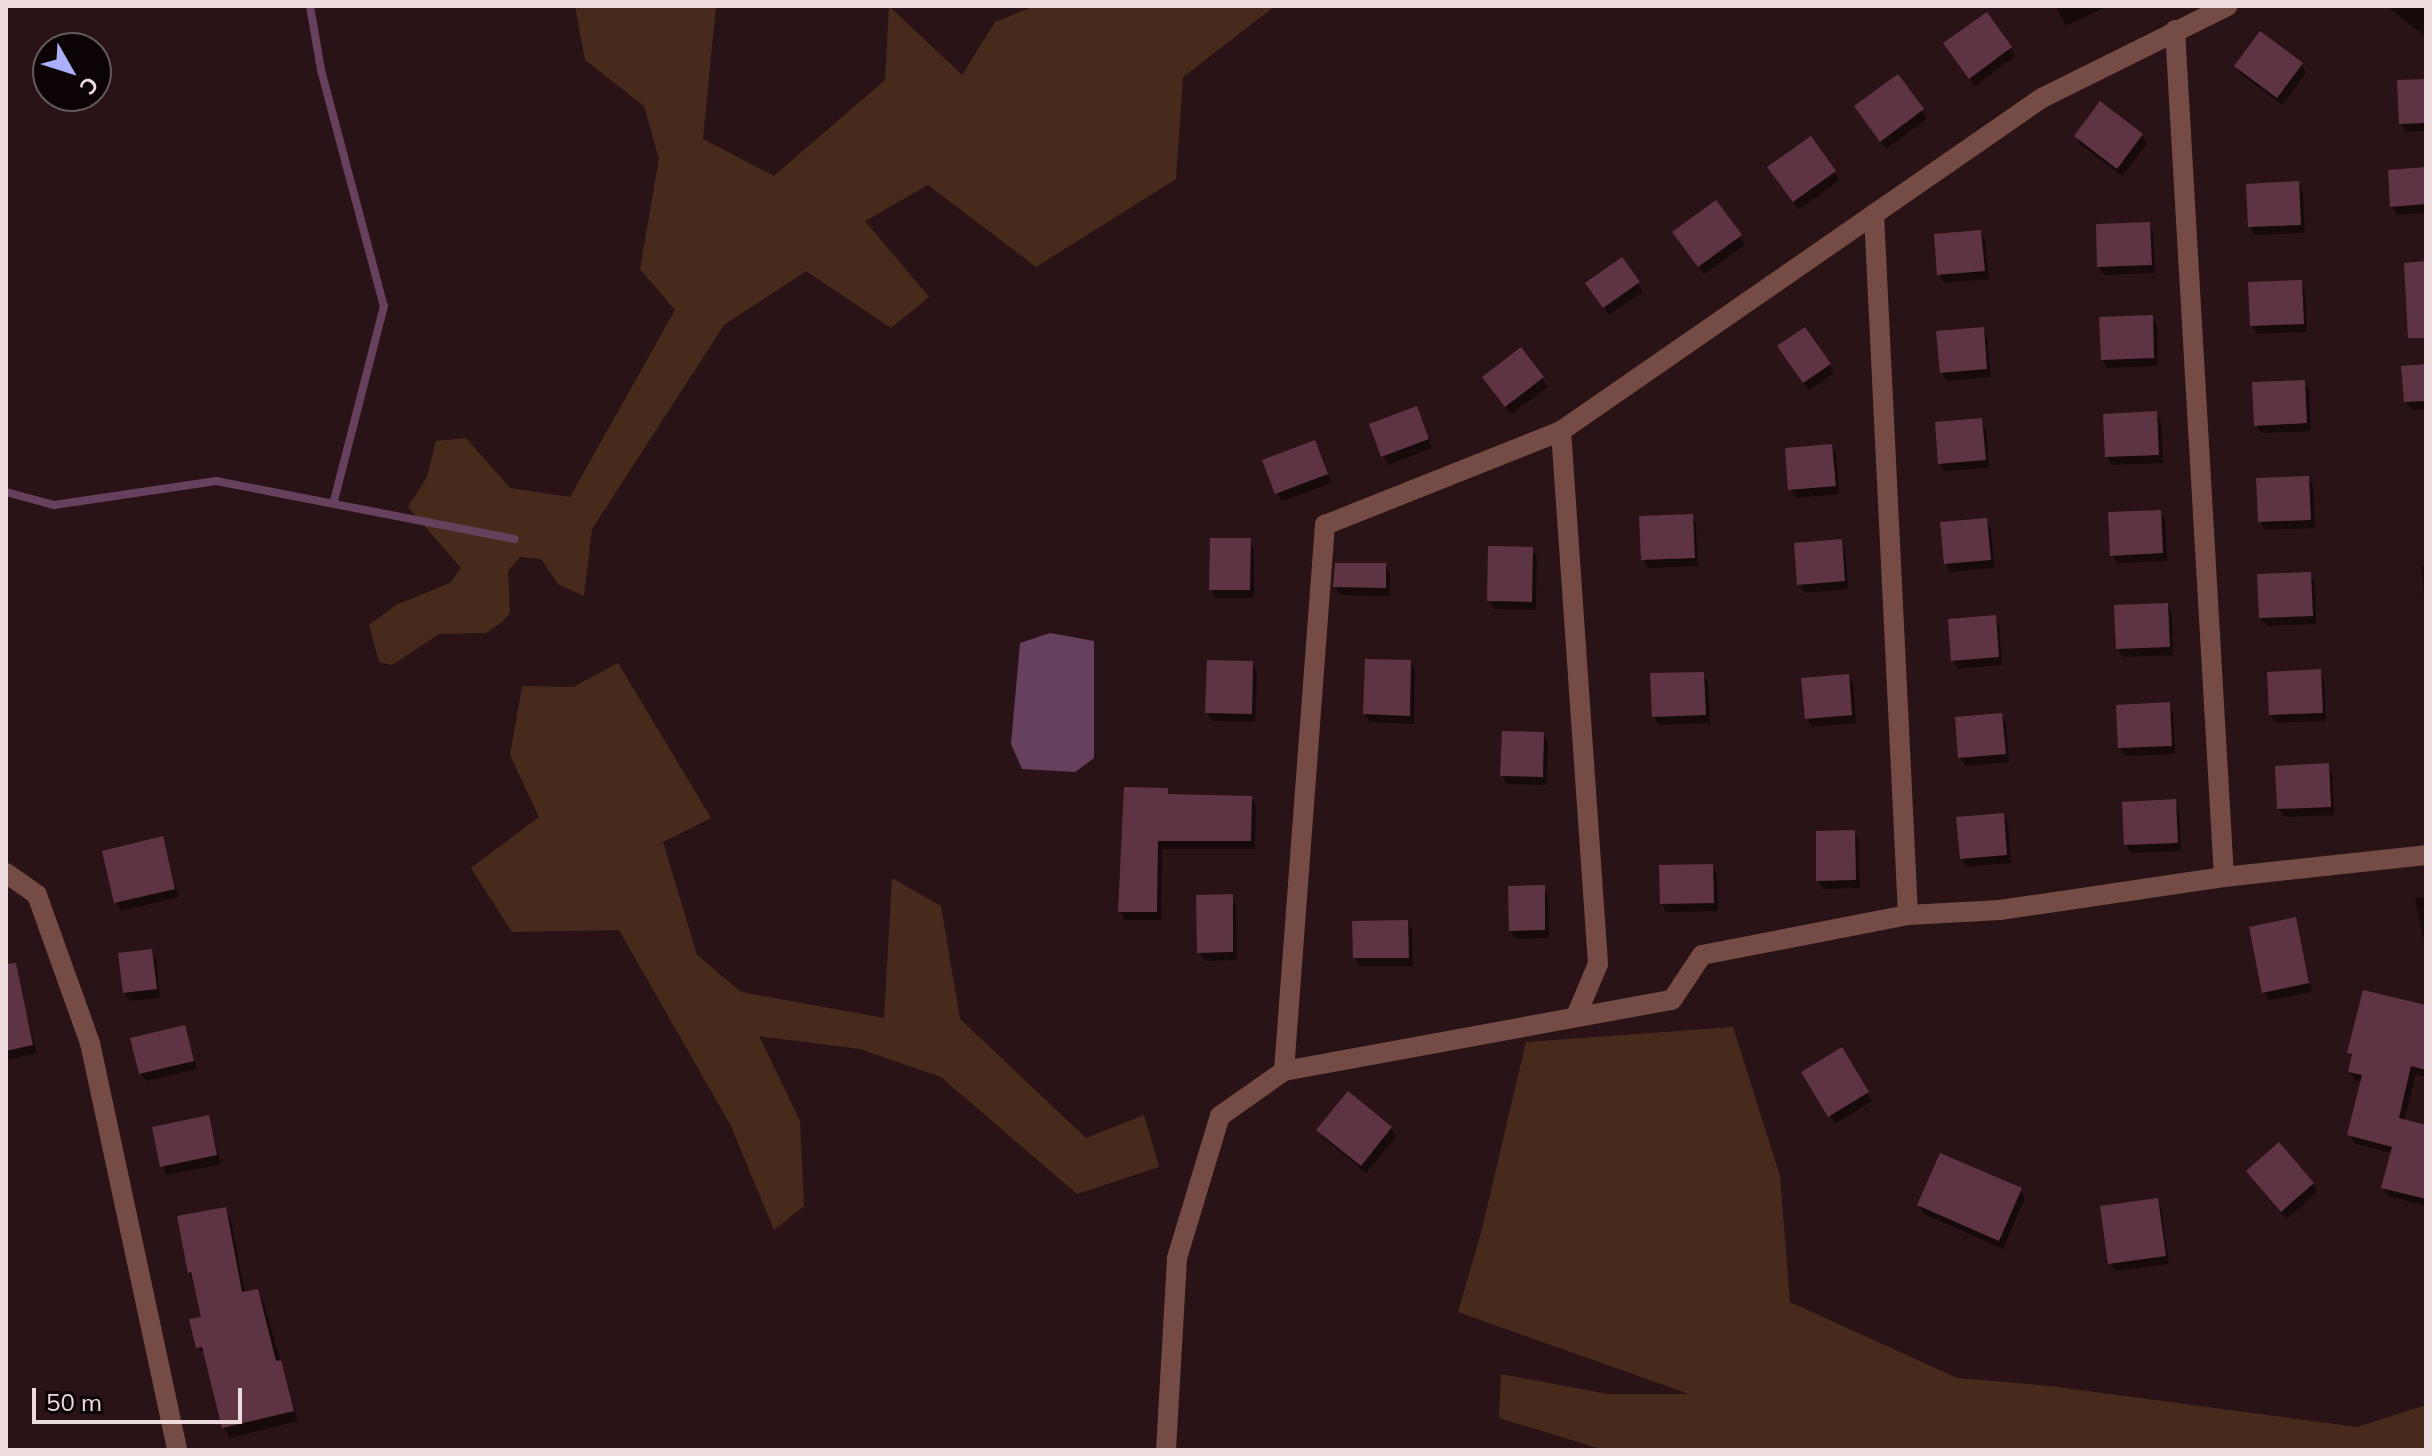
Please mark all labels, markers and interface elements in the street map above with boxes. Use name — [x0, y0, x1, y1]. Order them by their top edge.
north arrow — [32, 32, 112, 112]
text: С — [73, 71, 105, 101]
scale bar — [36, 1372, 246, 1422]
text: 50 m — [46, 1387, 102, 1417]

